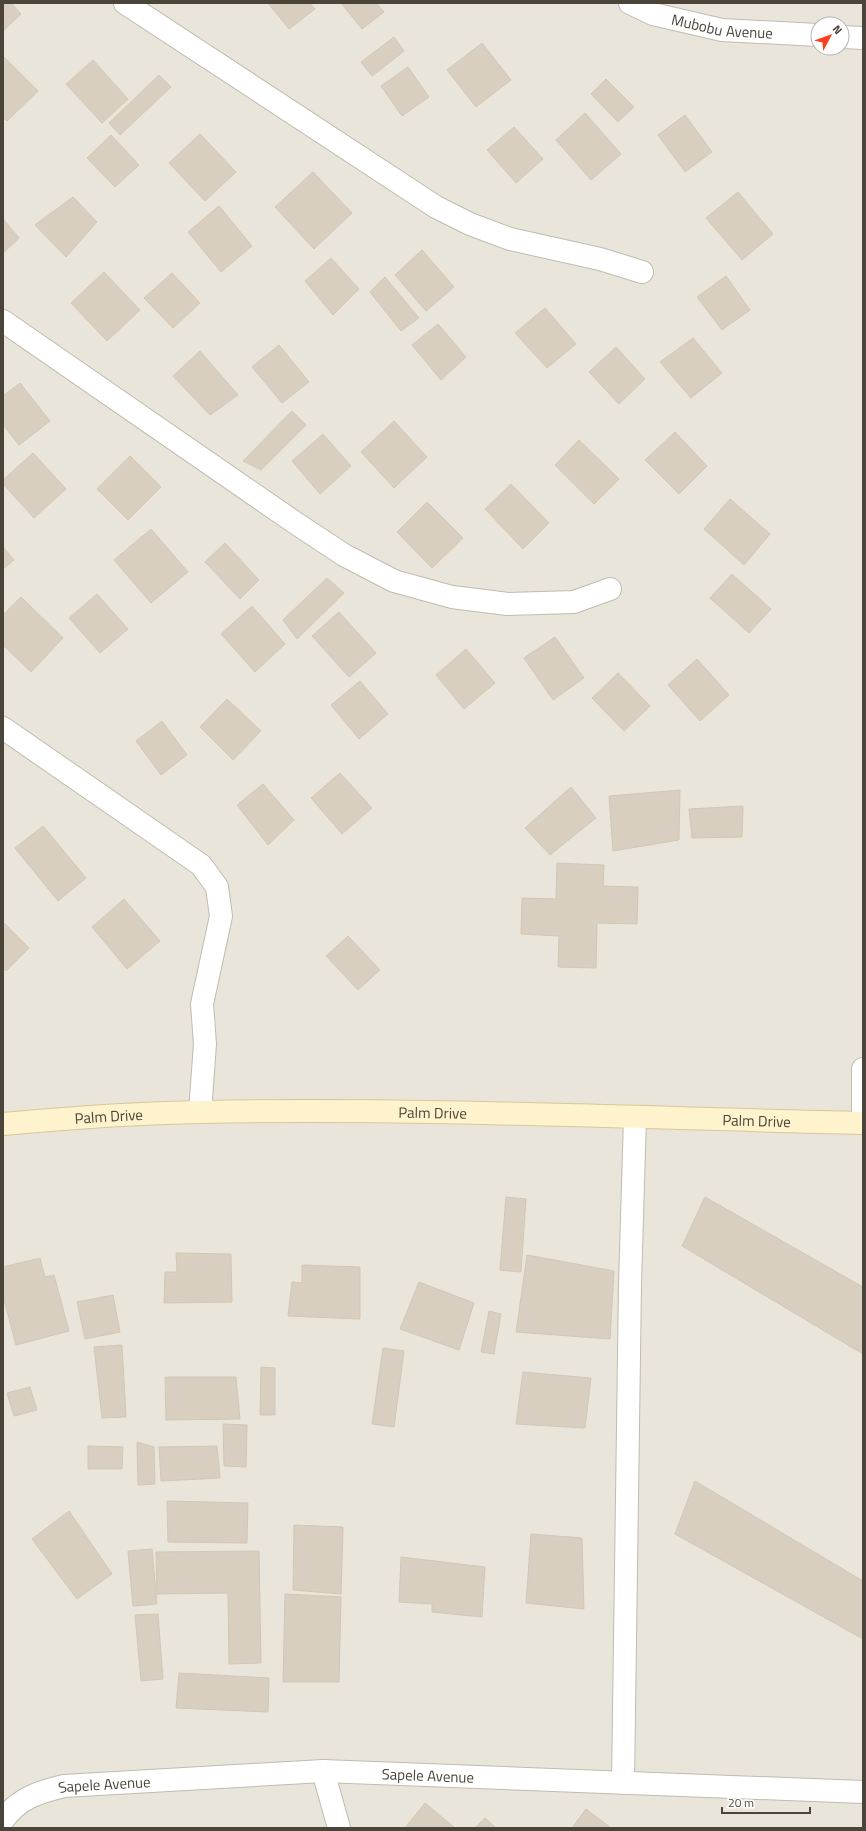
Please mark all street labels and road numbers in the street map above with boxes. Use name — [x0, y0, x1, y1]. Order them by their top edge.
street label: Mubobu Avenue — [669, 7, 773, 44]
street label: Palm Drive — [398, 1100, 467, 1124]
street label: Palm Drive — [74, 1102, 143, 1130]
street label: Palm Drive — [722, 1108, 791, 1133]
street label: Sapele Avenue — [381, 1762, 475, 1788]
street label: Sapele Avenue — [56, 1770, 151, 1799]

